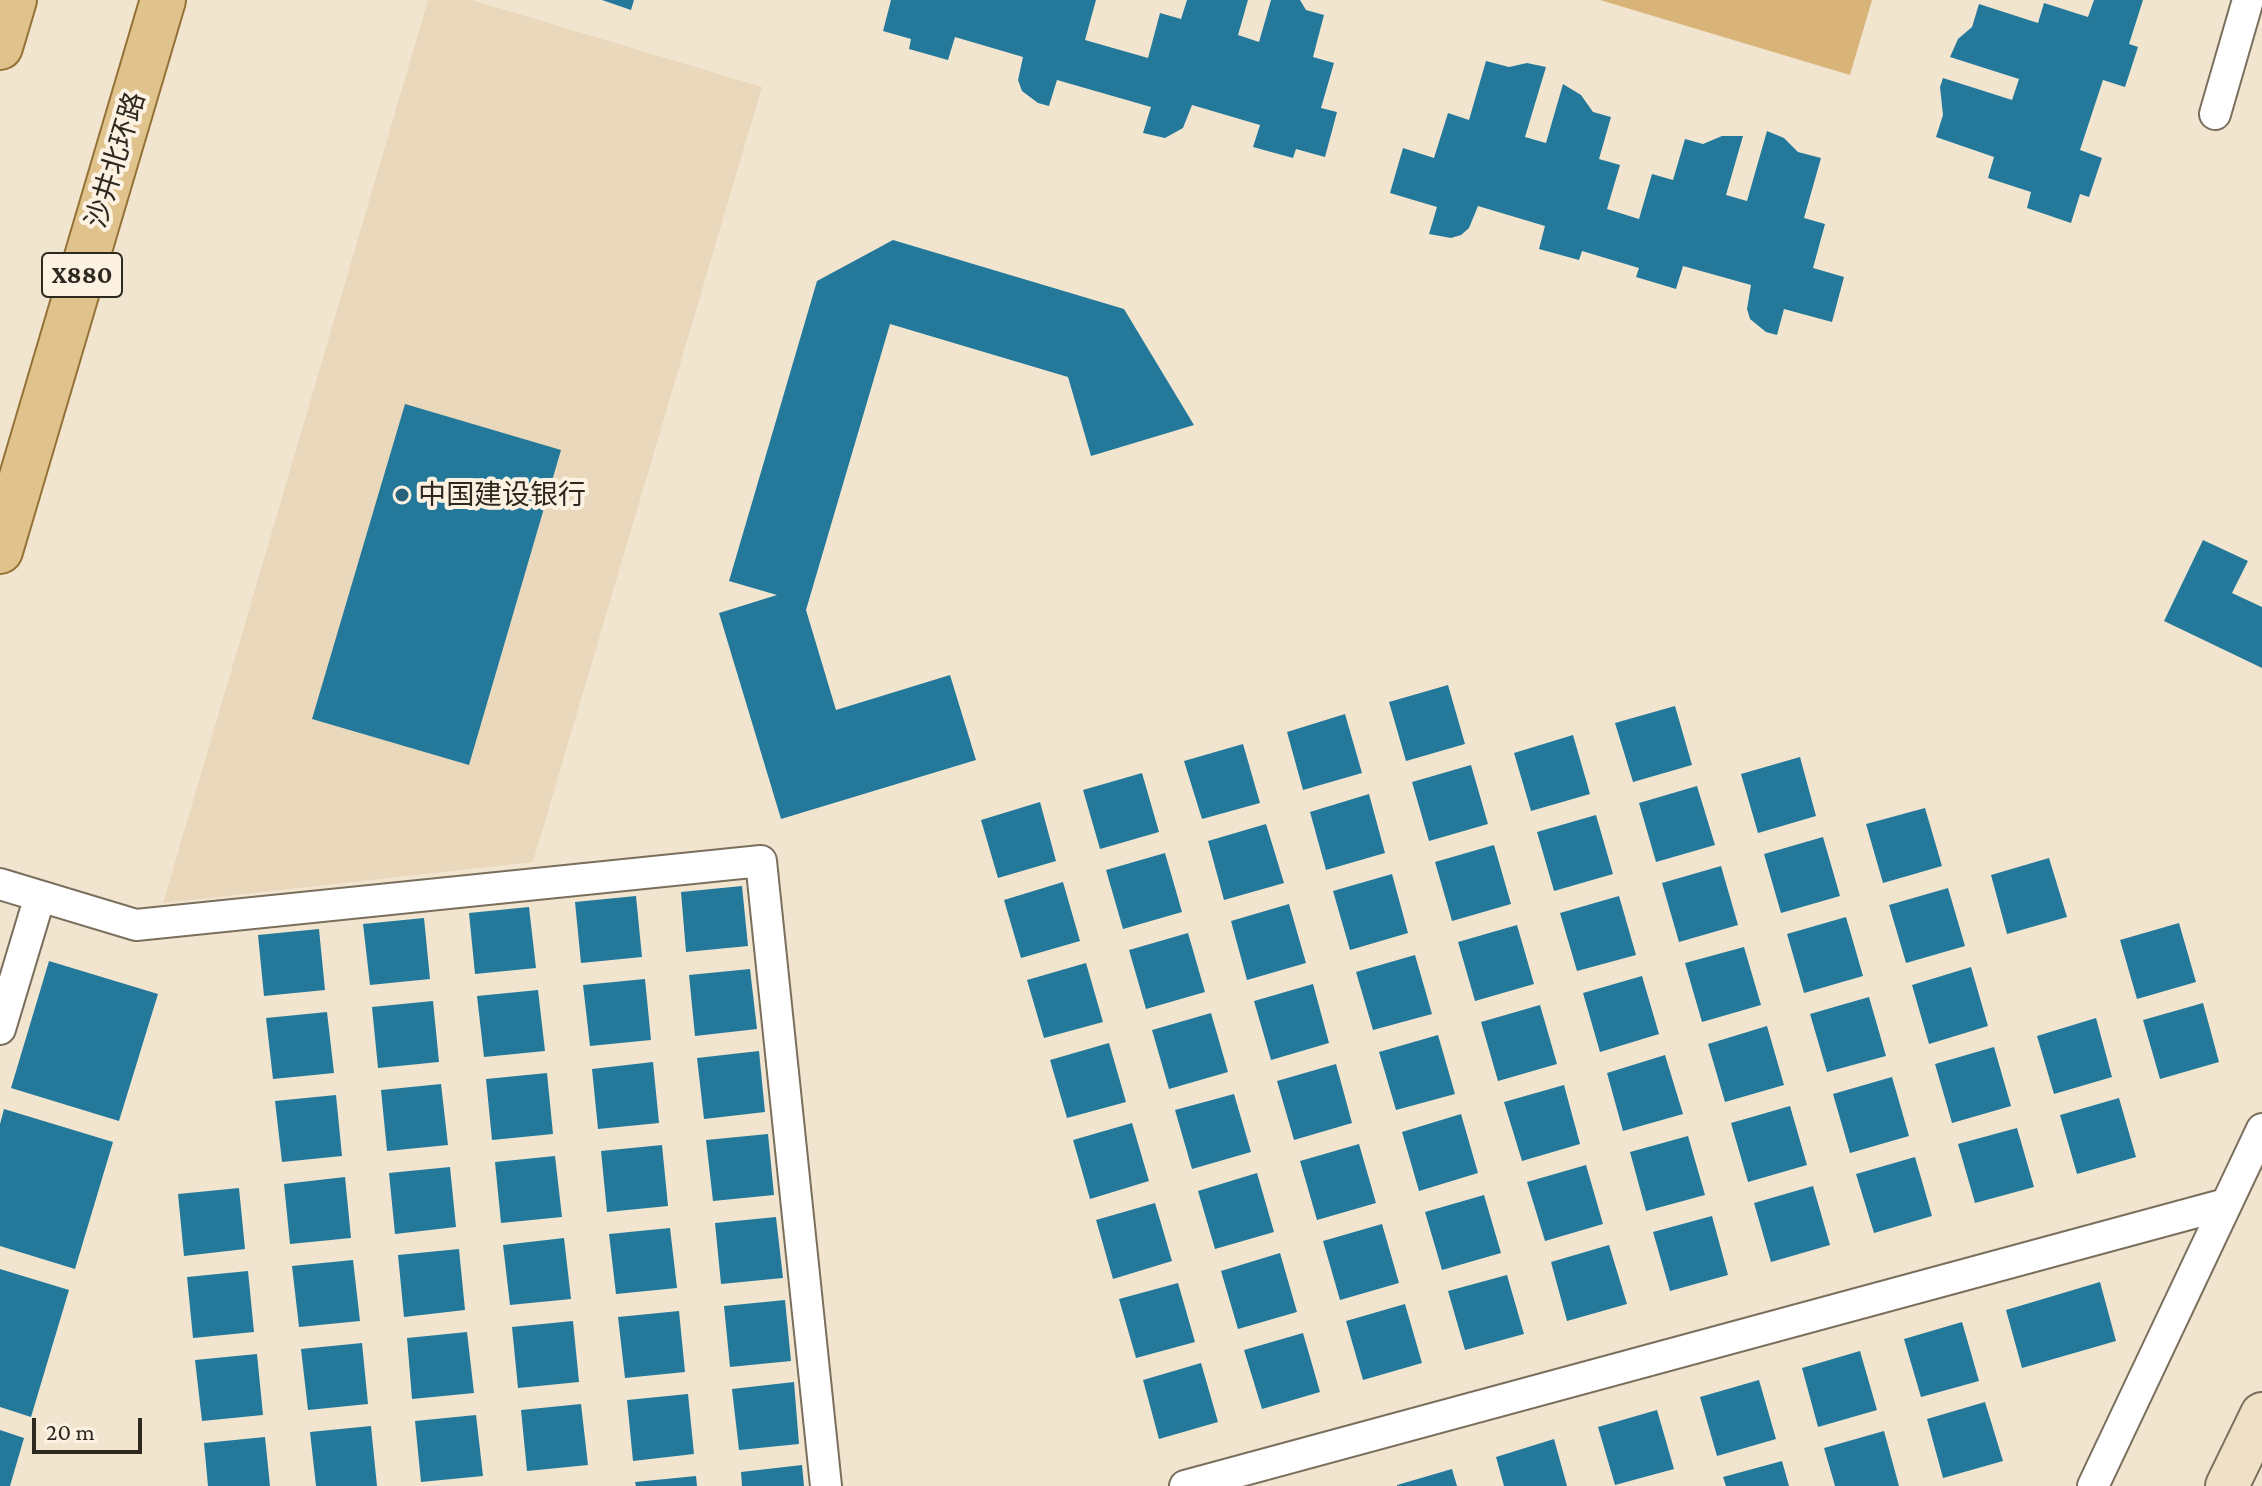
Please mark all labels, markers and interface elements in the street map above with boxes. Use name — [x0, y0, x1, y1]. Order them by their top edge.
street label: 沙井北环路 — [79, 88, 153, 232]
road number: X880 — [42, 253, 122, 297]
place label: 中国建设银行 — [418, 478, 586, 512]
marker: 中国建设银行 — [393, 486, 411, 504]
scale bar — [36, 1402, 146, 1452]
text: 20 m — [46, 1418, 95, 1445]

